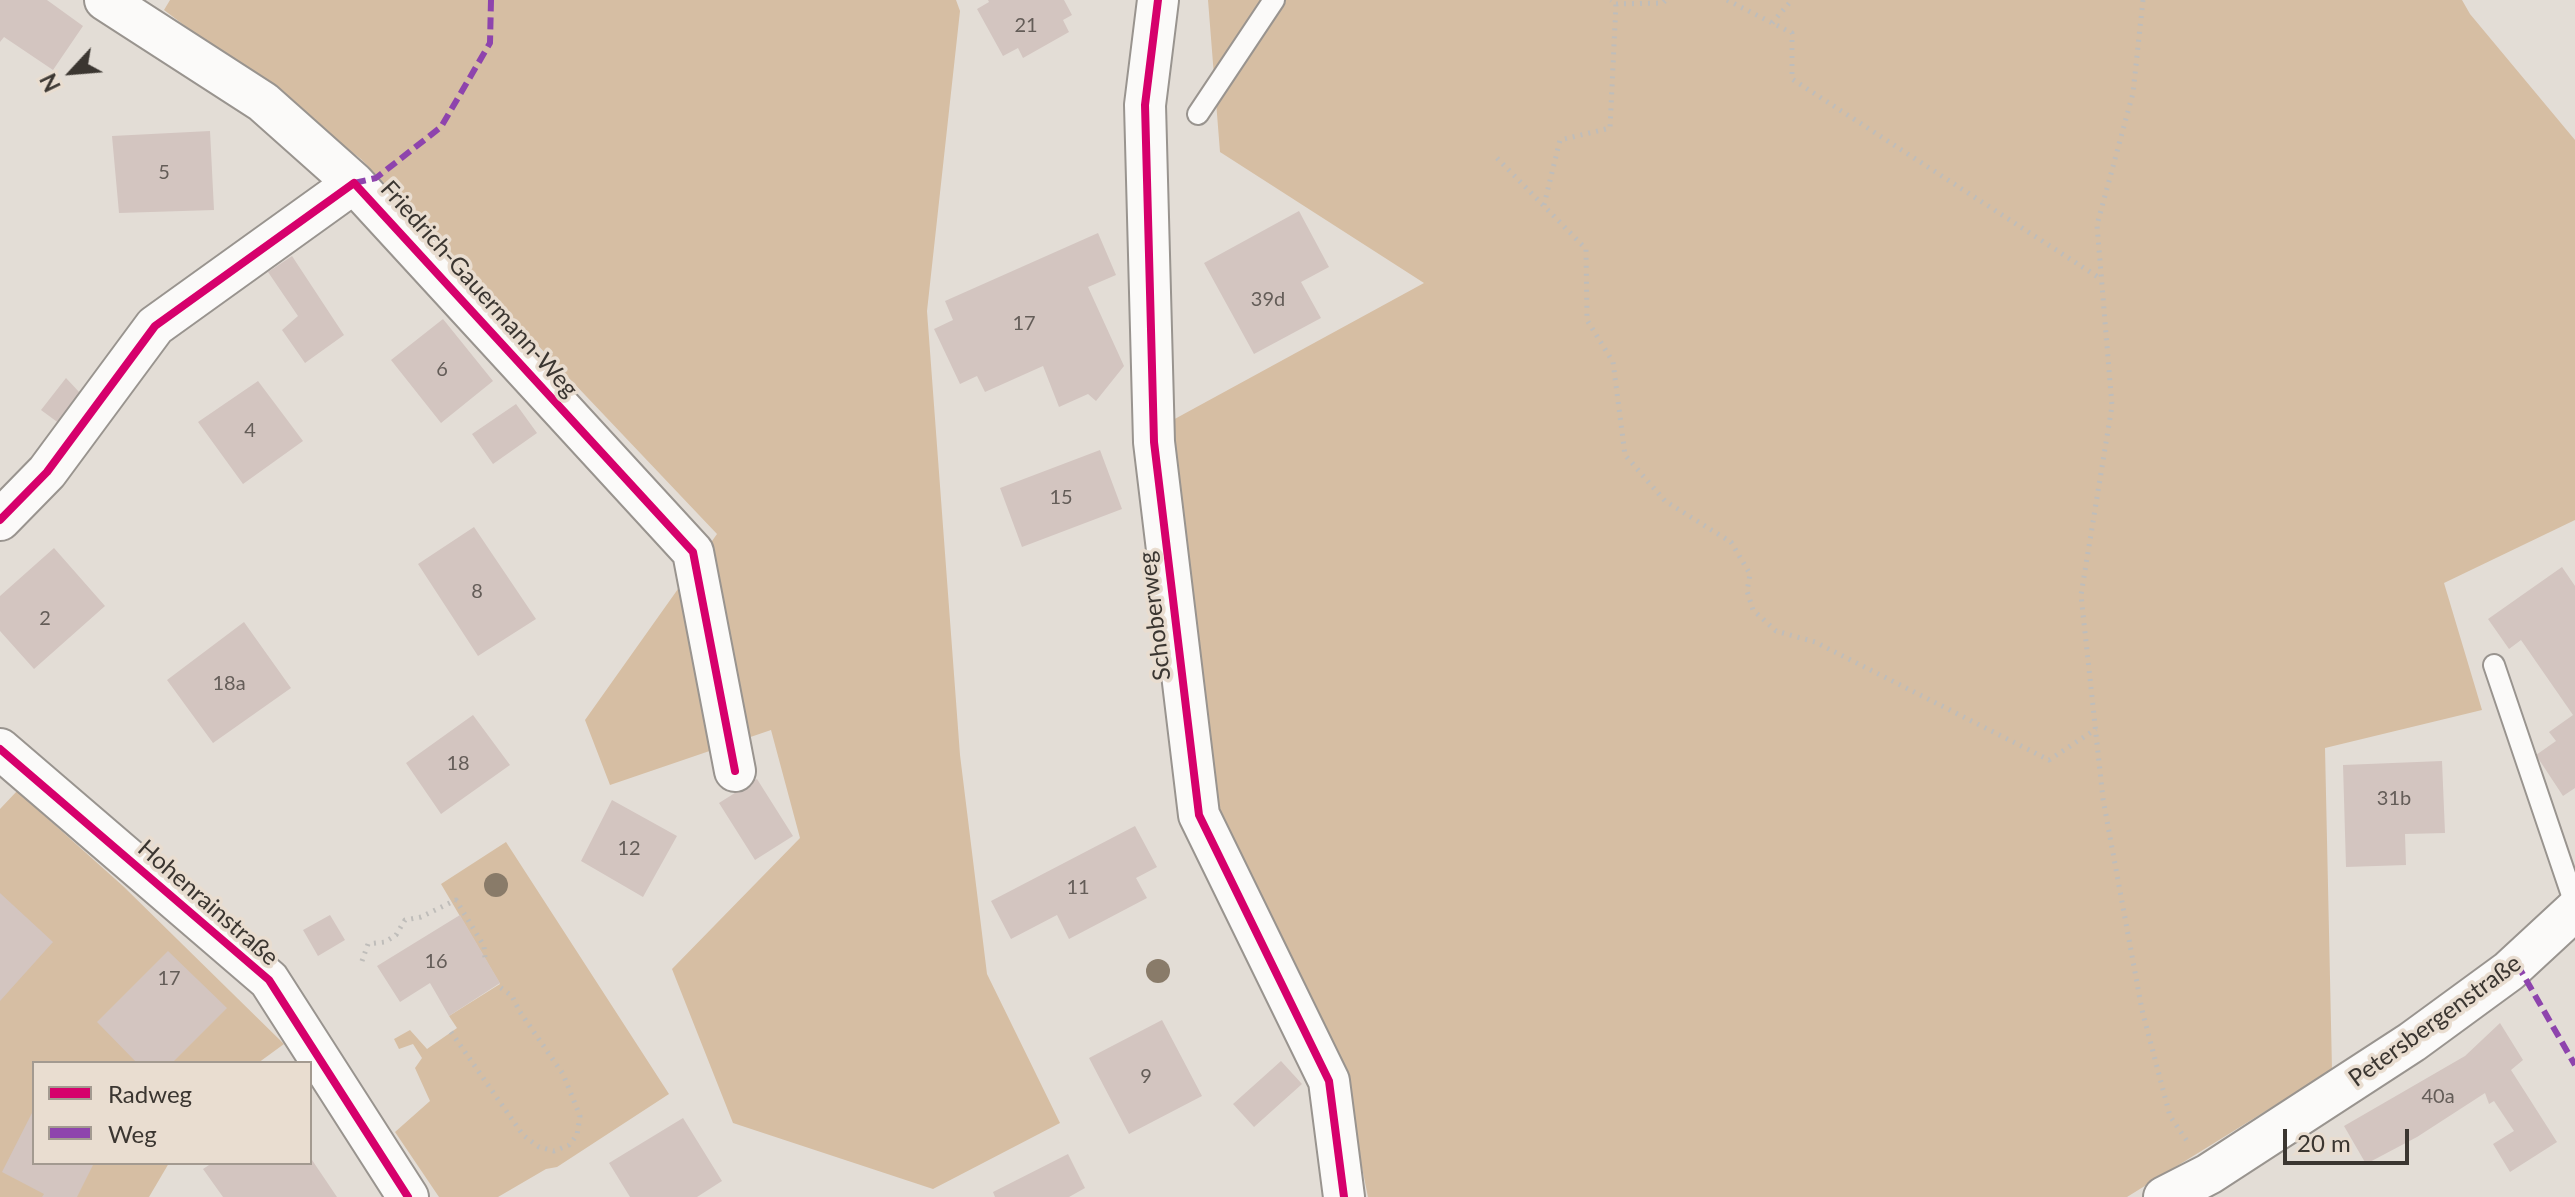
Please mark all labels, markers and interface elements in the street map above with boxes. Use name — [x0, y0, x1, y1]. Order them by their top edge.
house number: 21 — [1014, 14, 1038, 38]
north arrow — [32, 32, 112, 112]
text: N — [34, 69, 66, 96]
house number: 5 — [158, 161, 170, 185]
street label: Friedrich-Gauermann-Weg — [374, 175, 584, 403]
house number: 39d — [1251, 288, 1285, 312]
house number: 17 — [1012, 312, 1036, 336]
house number: 6 — [436, 358, 448, 382]
house number: 4 — [244, 419, 256, 443]
house number: 15 — [1049, 486, 1073, 510]
street label: Schoberweg — [1133, 550, 1177, 682]
house number: 8 — [471, 580, 483, 604]
house number: 2 — [39, 607, 51, 631]
house number: 18a — [212, 672, 246, 696]
house number: 18 — [446, 752, 470, 776]
house number: 31b — [2377, 787, 2411, 811]
street label: Hohenrainstraße — [132, 834, 284, 972]
house number: 12 — [617, 837, 641, 861]
house number: 11 — [1066, 876, 1090, 900]
street label: Petersbergenstraße — [2343, 949, 2527, 1093]
house number: 16 — [424, 950, 448, 974]
house number: 17 — [157, 967, 181, 991]
legend — [32, 1061, 312, 1165]
house number: 9 — [1140, 1065, 1152, 1089]
text: Radweg — [108, 1079, 192, 1108]
house number: 40a — [2421, 1085, 2455, 1109]
scale bar — [2287, 1113, 2413, 1163]
text: Weg — [108, 1119, 157, 1148]
text: 20 m — [2297, 1128, 2351, 1157]

